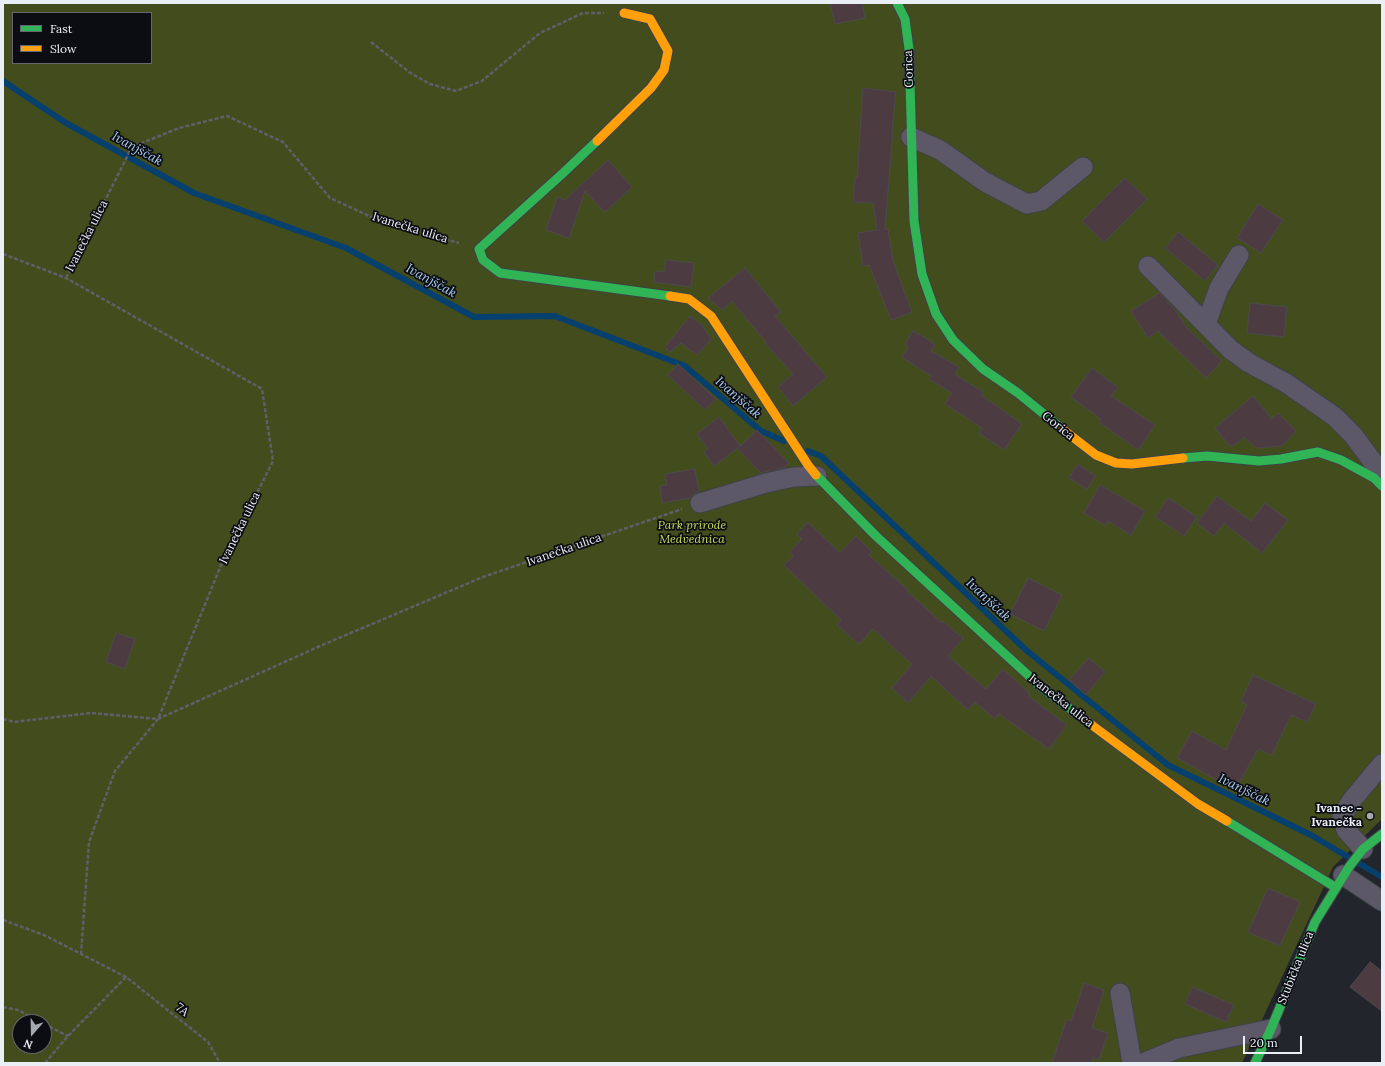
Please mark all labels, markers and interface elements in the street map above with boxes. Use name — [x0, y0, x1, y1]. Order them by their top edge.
legend — [12, 12, 152, 64]
text: Fast — [50, 21, 73, 36]
text: Slow — [50, 41, 77, 56]
street label: Gorica — [901, 50, 917, 88]
water label: Ivanjščak — [109, 129, 165, 169]
street label: Ivanečka ulica — [63, 198, 111, 274]
street label: Ivanečka ulica — [371, 210, 449, 246]
water label: Ivanjščak — [403, 261, 459, 301]
water label: Ivanjščak — [712, 374, 764, 422]
street label: Gorica — [1039, 409, 1077, 443]
street label: Ivanečka ulica — [216, 490, 264, 566]
park label: Park prirode Medvednica — [658, 519, 726, 547]
street label: Ivanečka ulica — [525, 530, 603, 570]
water label: Ivanjščak — [962, 575, 1014, 625]
street label: Ivanečka ulica — [1026, 671, 1096, 731]
water label: Ivanjščak — [1216, 771, 1272, 809]
place label: Ivanec - Ivanečka — [1311, 802, 1362, 830]
marker: Ivanec - Ivanečka — [1365, 811, 1375, 821]
street label: Stubička ulica — [1275, 929, 1317, 1007]
street label: 7A — [173, 1000, 191, 1020]
north arrow — [12, 1014, 52, 1054]
scale bar — [1245, 1028, 1304, 1054]
text: 20 m — [1250, 1035, 1278, 1050]
text: N — [22, 1036, 35, 1052]

